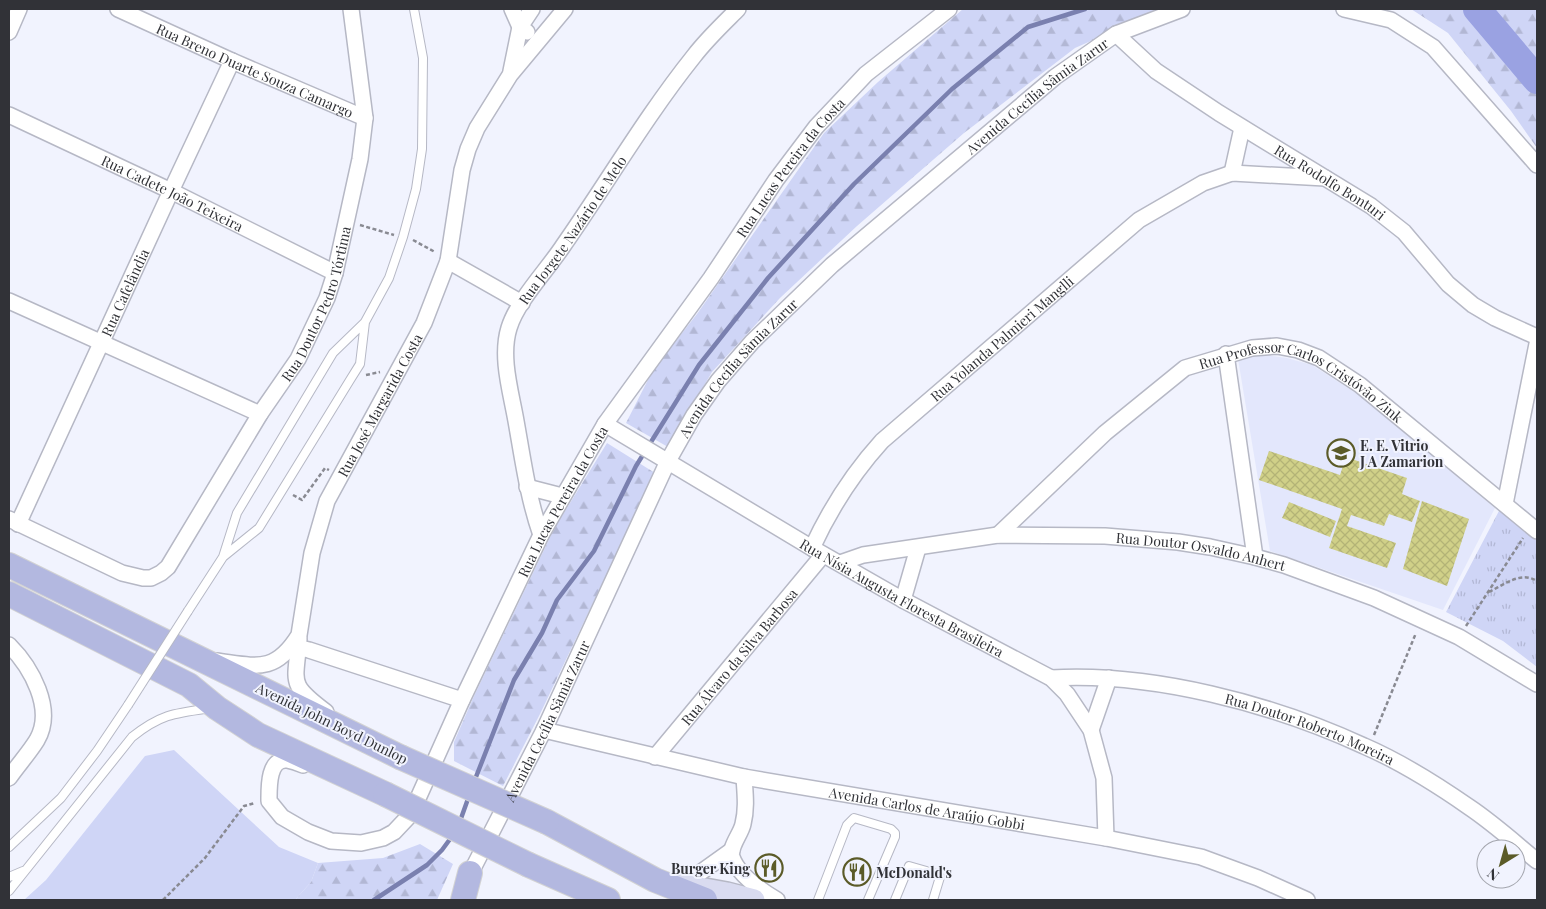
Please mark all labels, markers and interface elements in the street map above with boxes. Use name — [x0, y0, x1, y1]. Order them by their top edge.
street label: Rua Breno Duarte Souza Camargo — [153, 18, 357, 122]
street label: Avenida Cecília Sâmia Zarur — [961, 33, 1112, 159]
street label: Rua Lucas Pereira da Costa — [731, 93, 849, 241]
street label: Rua Rodolfo Bonturi — [1271, 140, 1390, 224]
street label: Rua Cadete João Teixeira — [98, 150, 247, 235]
street label: Rua Jorgete Nazário de Melo — [514, 152, 630, 308]
street label: Rua Doutor Pedro Tórtima — [276, 224, 354, 385]
street label: Rua Cafelândia — [96, 245, 153, 339]
street label: Rua Yolanda Palmieri Manglli — [926, 271, 1077, 405]
street label: Avenida Cecília Sâmia Zarur — [673, 293, 802, 442]
street label: Rua José Margarida Costa — [333, 330, 426, 480]
street label: Rua Professor Carlos Cristóvão Zink — [1196, 336, 1408, 427]
street label: Rua Lucas Pereira da Costa — [513, 422, 612, 580]
place label: E. E. Vitrio J A Zamarion — [1359, 436, 1444, 471]
school or university icon: E. E. Vitrio J A Zamarion — [1326, 438, 1356, 468]
street label: Rua Doutor Osvaldo Anhert — [1115, 527, 1289, 575]
street label: Rua Nísia Augusta Floresta Brasileira — [797, 534, 1007, 661]
street label: Rua Álvaro da Silva Barbosa — [676, 584, 801, 729]
street label: Avenida Cecília Sâmia Zarur — [499, 636, 594, 806]
street label: Avenida John Boyd Dunlop — [252, 678, 411, 768]
street label: Rua Doutor Roberto Moreira — [1223, 688, 1398, 769]
street label: Avenida Carlos de Araújo Gobbi — [827, 782, 1026, 834]
north arrow — [1476, 839, 1526, 889]
restaurant icon: Burger King — [754, 853, 784, 883]
restaurant icon: McDonald's — [842, 857, 872, 887]
place label: Burger King — [671, 859, 750, 878]
place label: McDonald's — [876, 863, 952, 882]
text: N — [1483, 864, 1503, 885]

